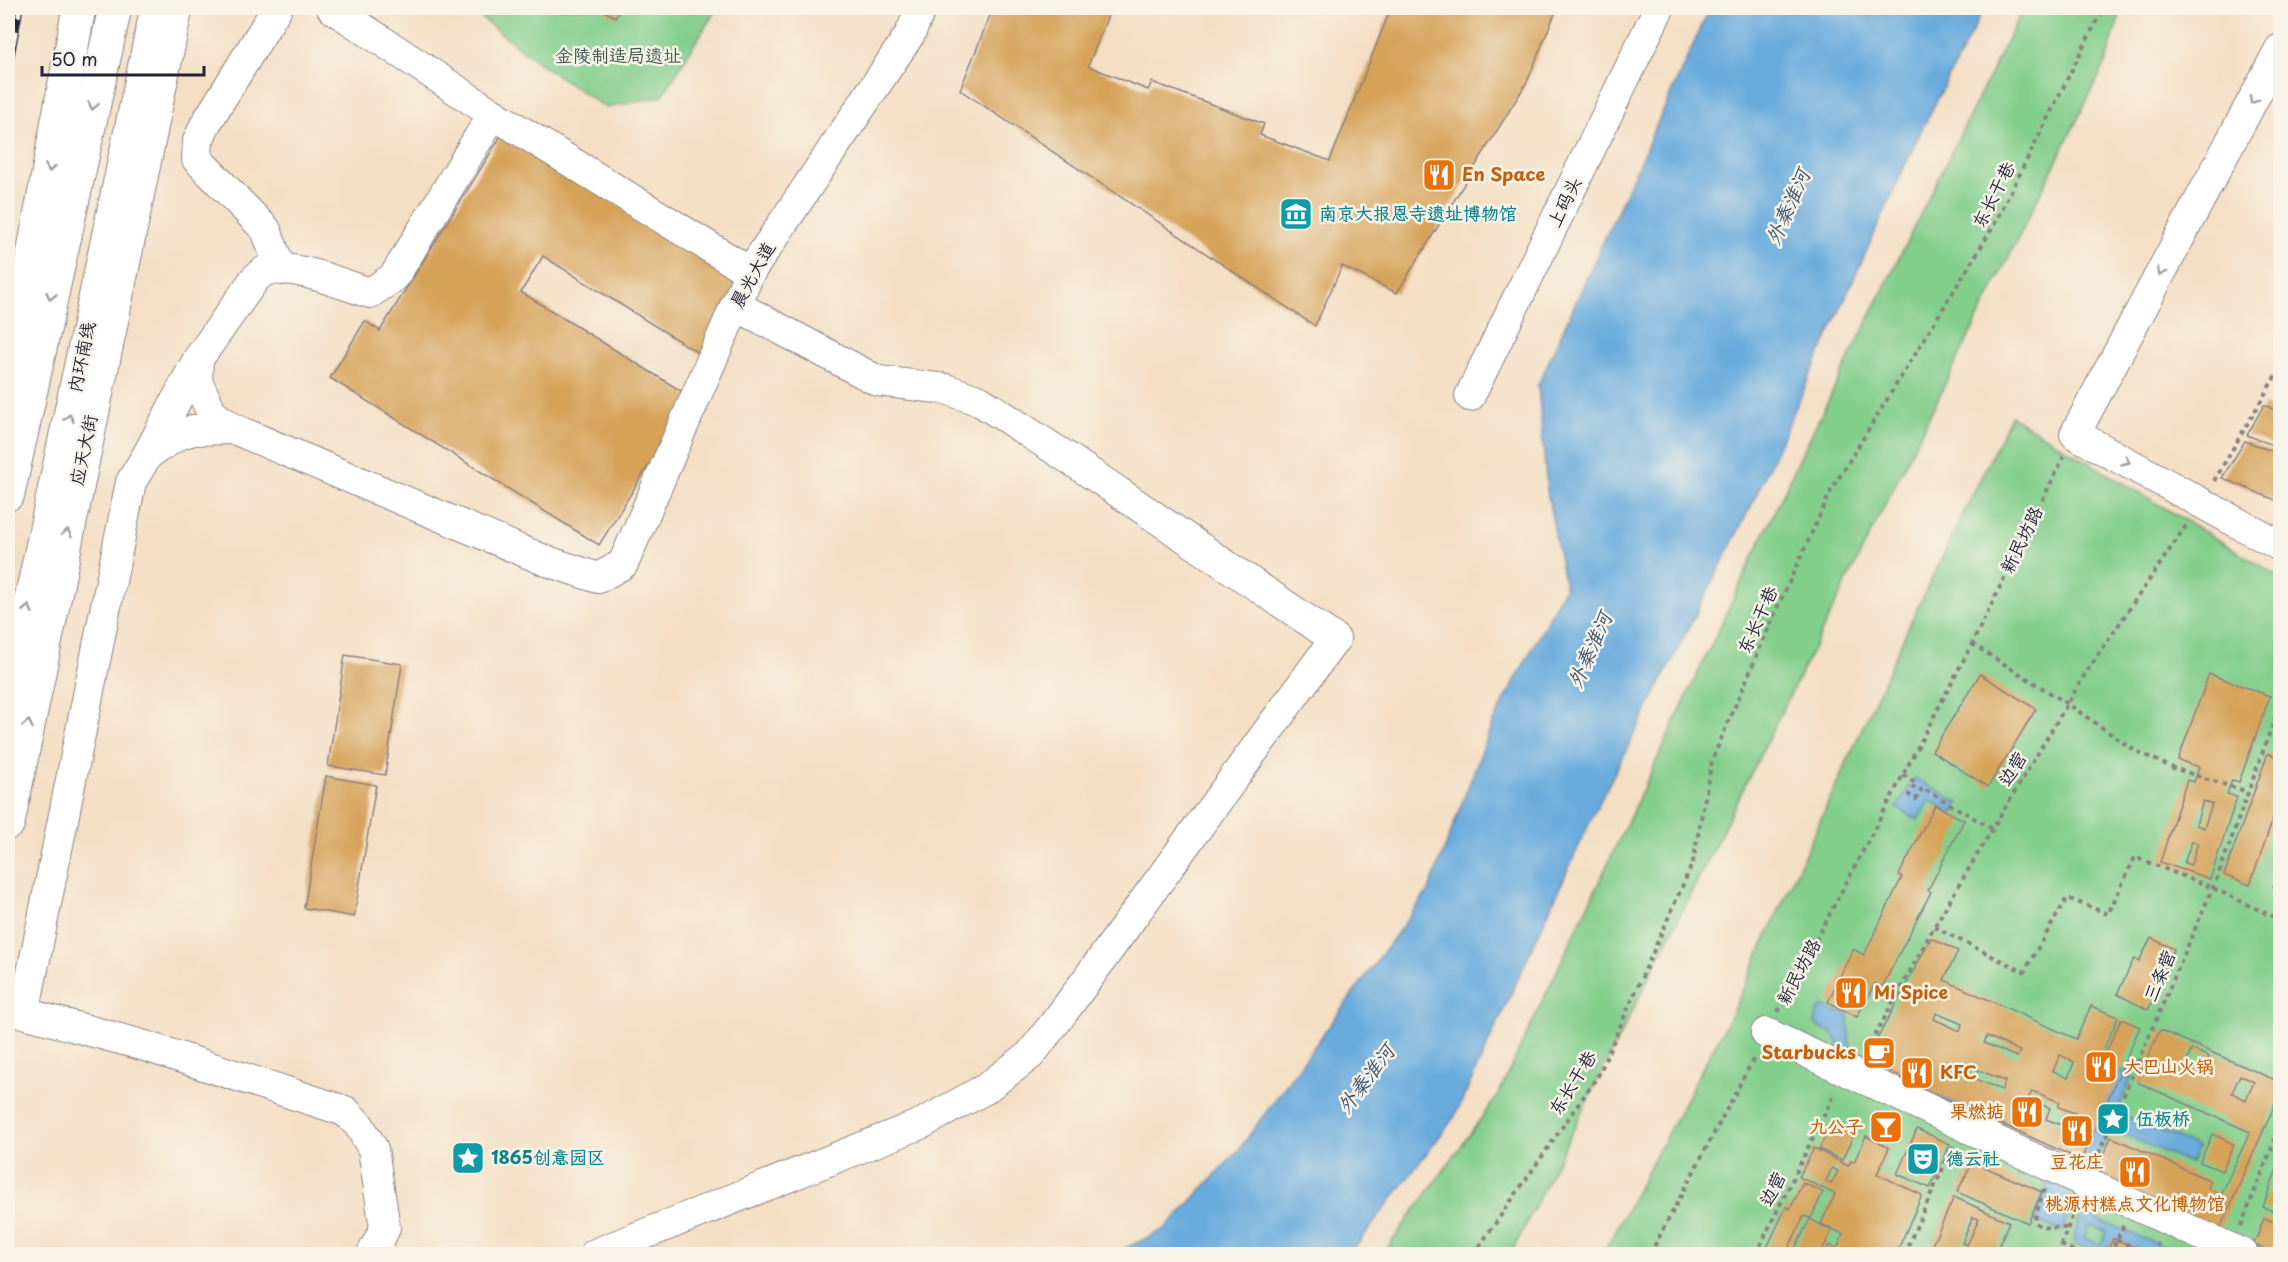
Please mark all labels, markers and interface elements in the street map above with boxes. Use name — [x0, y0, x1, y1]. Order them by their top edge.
scale bar — [42, 39, 204, 77]
park label: 金陵制造局遗址 — [555, 41, 681, 68]
text: 50 m — [51, 45, 98, 72]
one-way arrow — [2249, 94, 2260, 104]
one-way arrow — [87, 100, 100, 110]
street label: 东长干巷 — [1964, 156, 2021, 233]
restaurant icon: En Space — [1421, 157, 1457, 193]
place label: En Space — [1462, 160, 1545, 187]
water label: 外秦淮河 — [1757, 161, 1818, 249]
one-way arrow — [44, 164, 56, 173]
street label: 上码头 — [1540, 171, 1588, 232]
museum icon: 南京大报恩寺遗址博物馆 — [1278, 196, 1314, 232]
place label: 南京大报恩寺遗址博物馆 — [1319, 199, 1517, 226]
street label: 晨光大道 — [722, 236, 781, 312]
one-way arrow — [2157, 266, 2168, 276]
one-way arrow — [45, 291, 58, 301]
street label: 内环南线 — [60, 319, 101, 395]
street label: 应天大街 — [62, 412, 103, 488]
one-way arrow — [62, 414, 75, 424]
one-way arrow — [2120, 454, 2130, 465]
street label: 新民坊路 — [1993, 501, 2049, 578]
one-way arrow — [60, 528, 73, 538]
street label: 东长干巷 — [1730, 581, 1784, 658]
one-way arrow — [21, 604, 34, 614]
water label: 外秦淮河 — [1559, 604, 1620, 692]
one-way arrow — [21, 719, 34, 729]
street label: 边营 — [1991, 746, 2033, 791]
street label: 新民坊路 — [1769, 933, 1826, 1009]
street label: 三条营 — [2136, 945, 2182, 1006]
restaurant icon: Mi Spice — [1833, 975, 1869, 1011]
place label: Mi Spice — [1874, 978, 1948, 1005]
water label: 外秦淮河 — [1329, 1035, 1403, 1119]
cafe icon: Starbucks — [1861, 1035, 1897, 1071]
place label: Starbucks — [1762, 1038, 1856, 1065]
street label: 东长干巷 — [1541, 1045, 1602, 1120]
restaurant icon: 大巴山火锅 — [2083, 1049, 2119, 1085]
place label: 大巴山火锅 — [2124, 1052, 2214, 1079]
restaurant icon: KFC — [1899, 1055, 1935, 1091]
place label: KFC — [1940, 1058, 1977, 1085]
restaurant icon: 果燃掂 — [2009, 1094, 2045, 1130]
place label: 果燃掂 — [1950, 1097, 2004, 1124]
place icon: 伍板桥 — [2095, 1101, 2131, 1137]
place label: 伍板桥 — [2136, 1104, 2190, 1131]
bar icon: 九公子 — [1868, 1109, 1904, 1145]
place label: 九公子 — [1809, 1112, 1863, 1139]
restaurant icon: 豆花庄 — [2059, 1113, 2095, 1149]
place icon: 1865创意园区 — [450, 1140, 486, 1176]
theatre icon: 德云社 — [1905, 1141, 1941, 1177]
place label: 1865创意园区 — [491, 1143, 605, 1170]
place label: 德云社 — [1946, 1144, 2000, 1171]
place label: 豆花庄 — [2050, 1147, 2104, 1174]
restaurant icon: 桃源村糕点文化博物馆 — [2117, 1154, 2153, 1190]
street label: 边营 — [1752, 1166, 1792, 1210]
place label: 桃源村糕点文化博物馆 — [2045, 1189, 2225, 1216]

